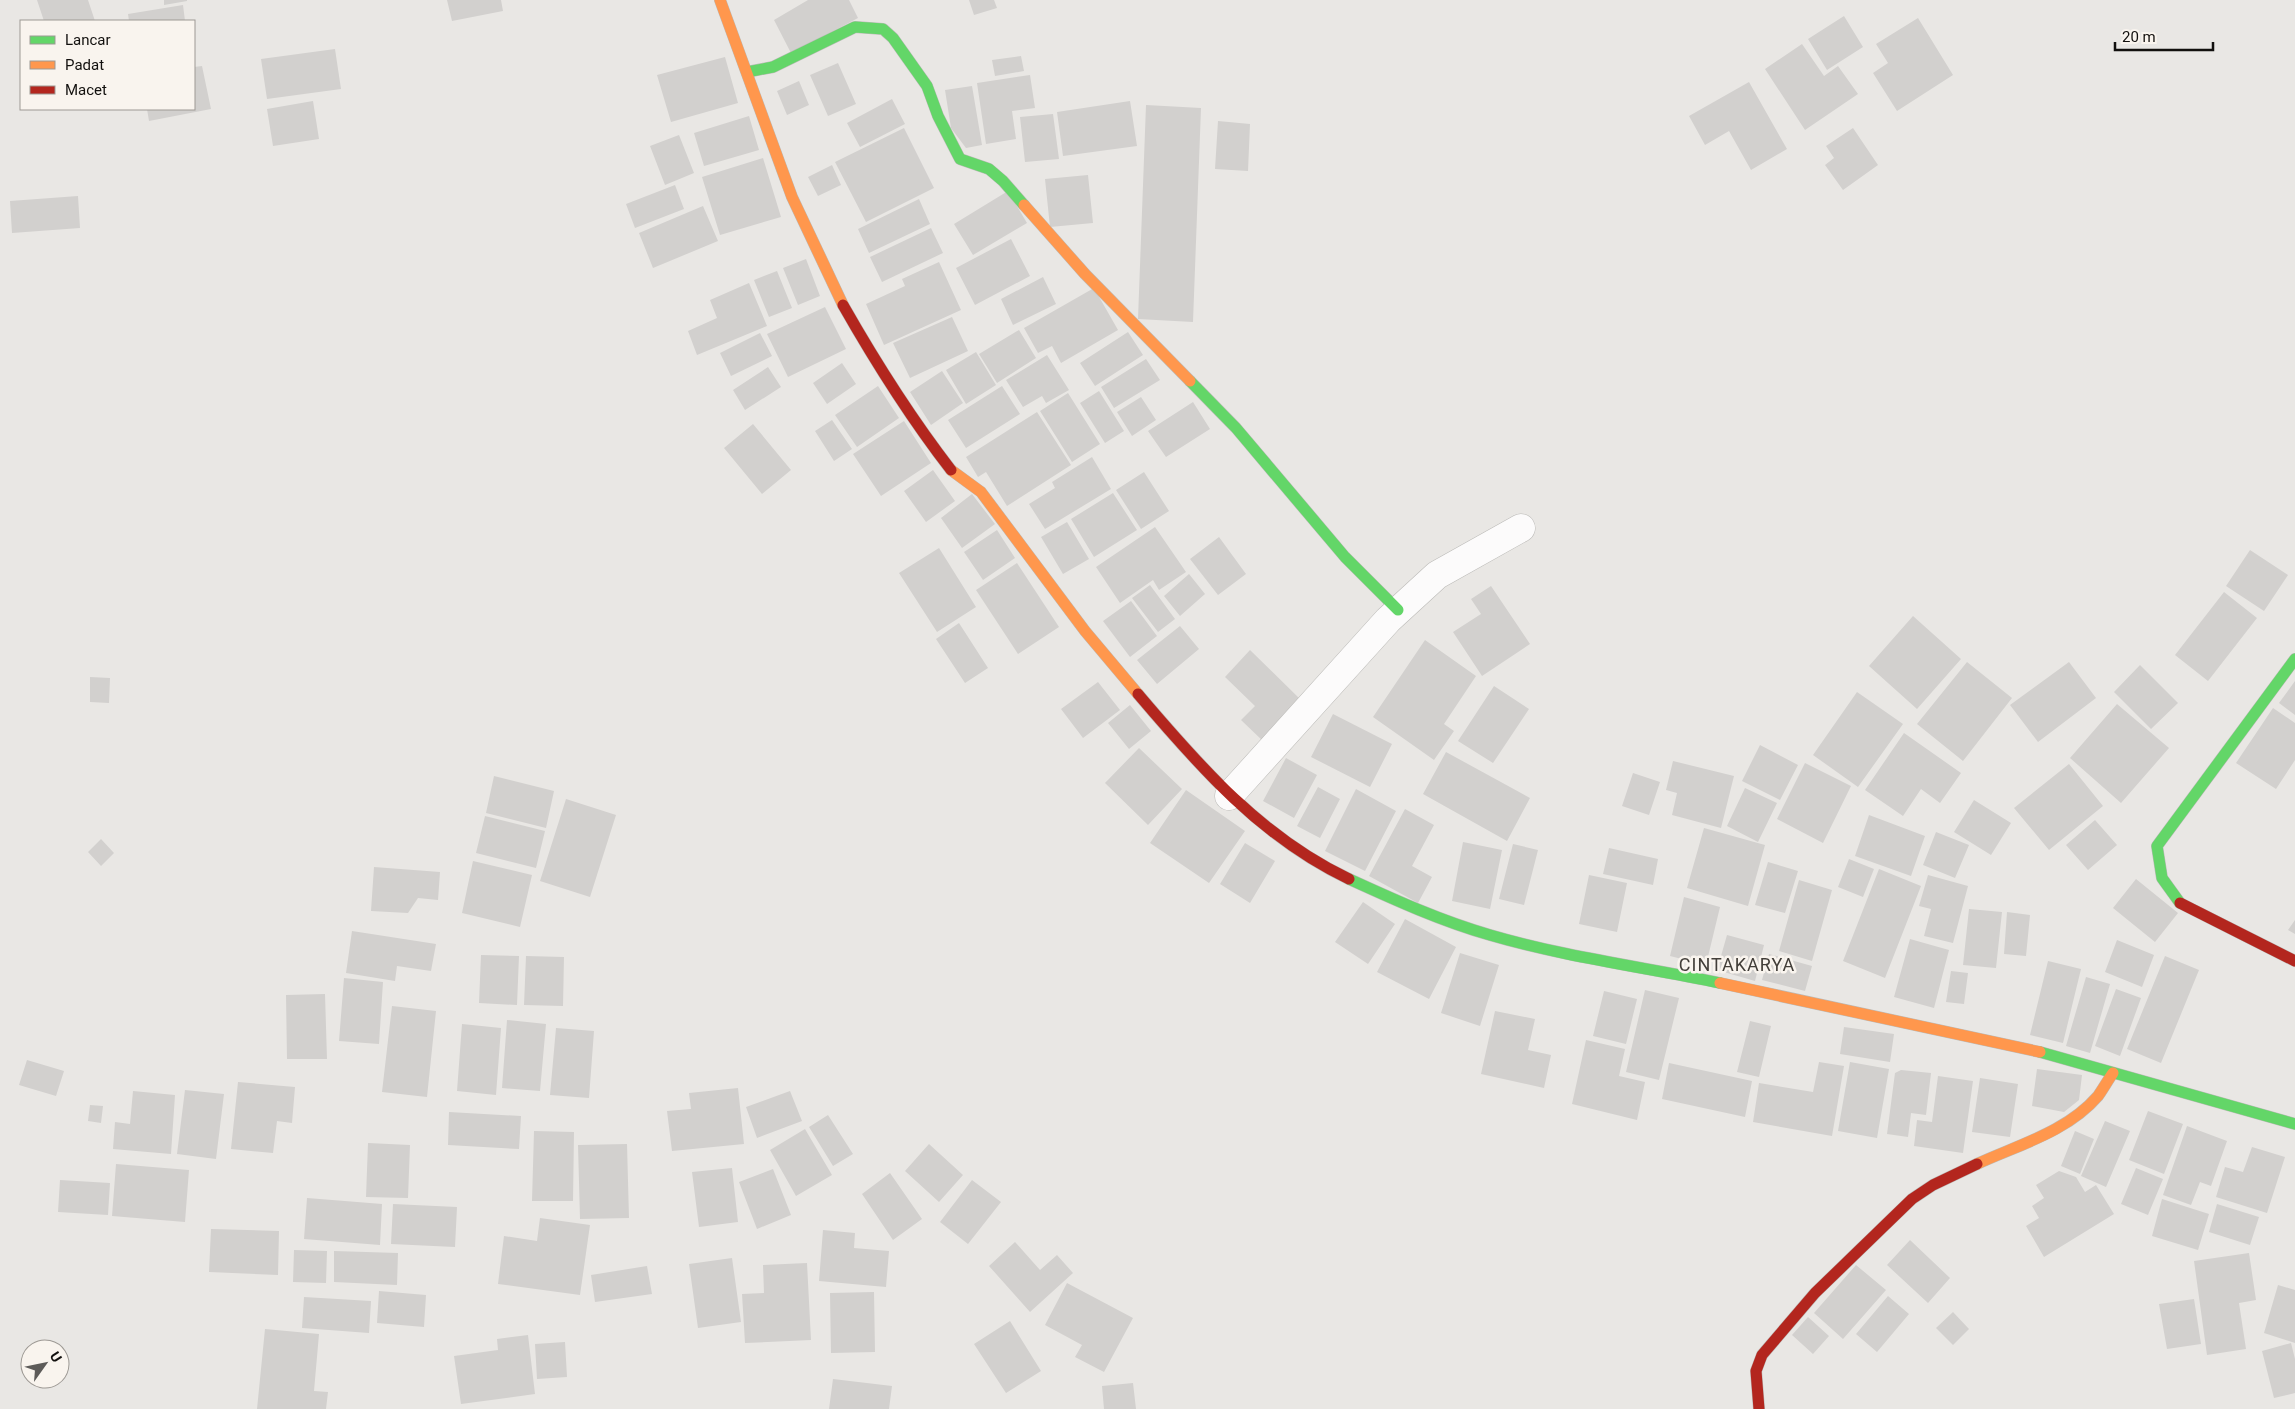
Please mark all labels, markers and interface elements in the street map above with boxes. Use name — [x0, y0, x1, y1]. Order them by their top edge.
legend — [20, 20, 195, 110]
scale bar — [2115, 20, 2212, 52]
text: 20 m — [2122, 28, 2156, 46]
text: Lancar — [65, 31, 111, 49]
text: Padat — [65, 56, 104, 74]
text: Macet — [65, 81, 107, 99]
district label: CINTAKARYA — [1679, 954, 1795, 975]
north arrow — [20, 1339, 70, 1389]
text: U — [47, 1349, 65, 1365]

